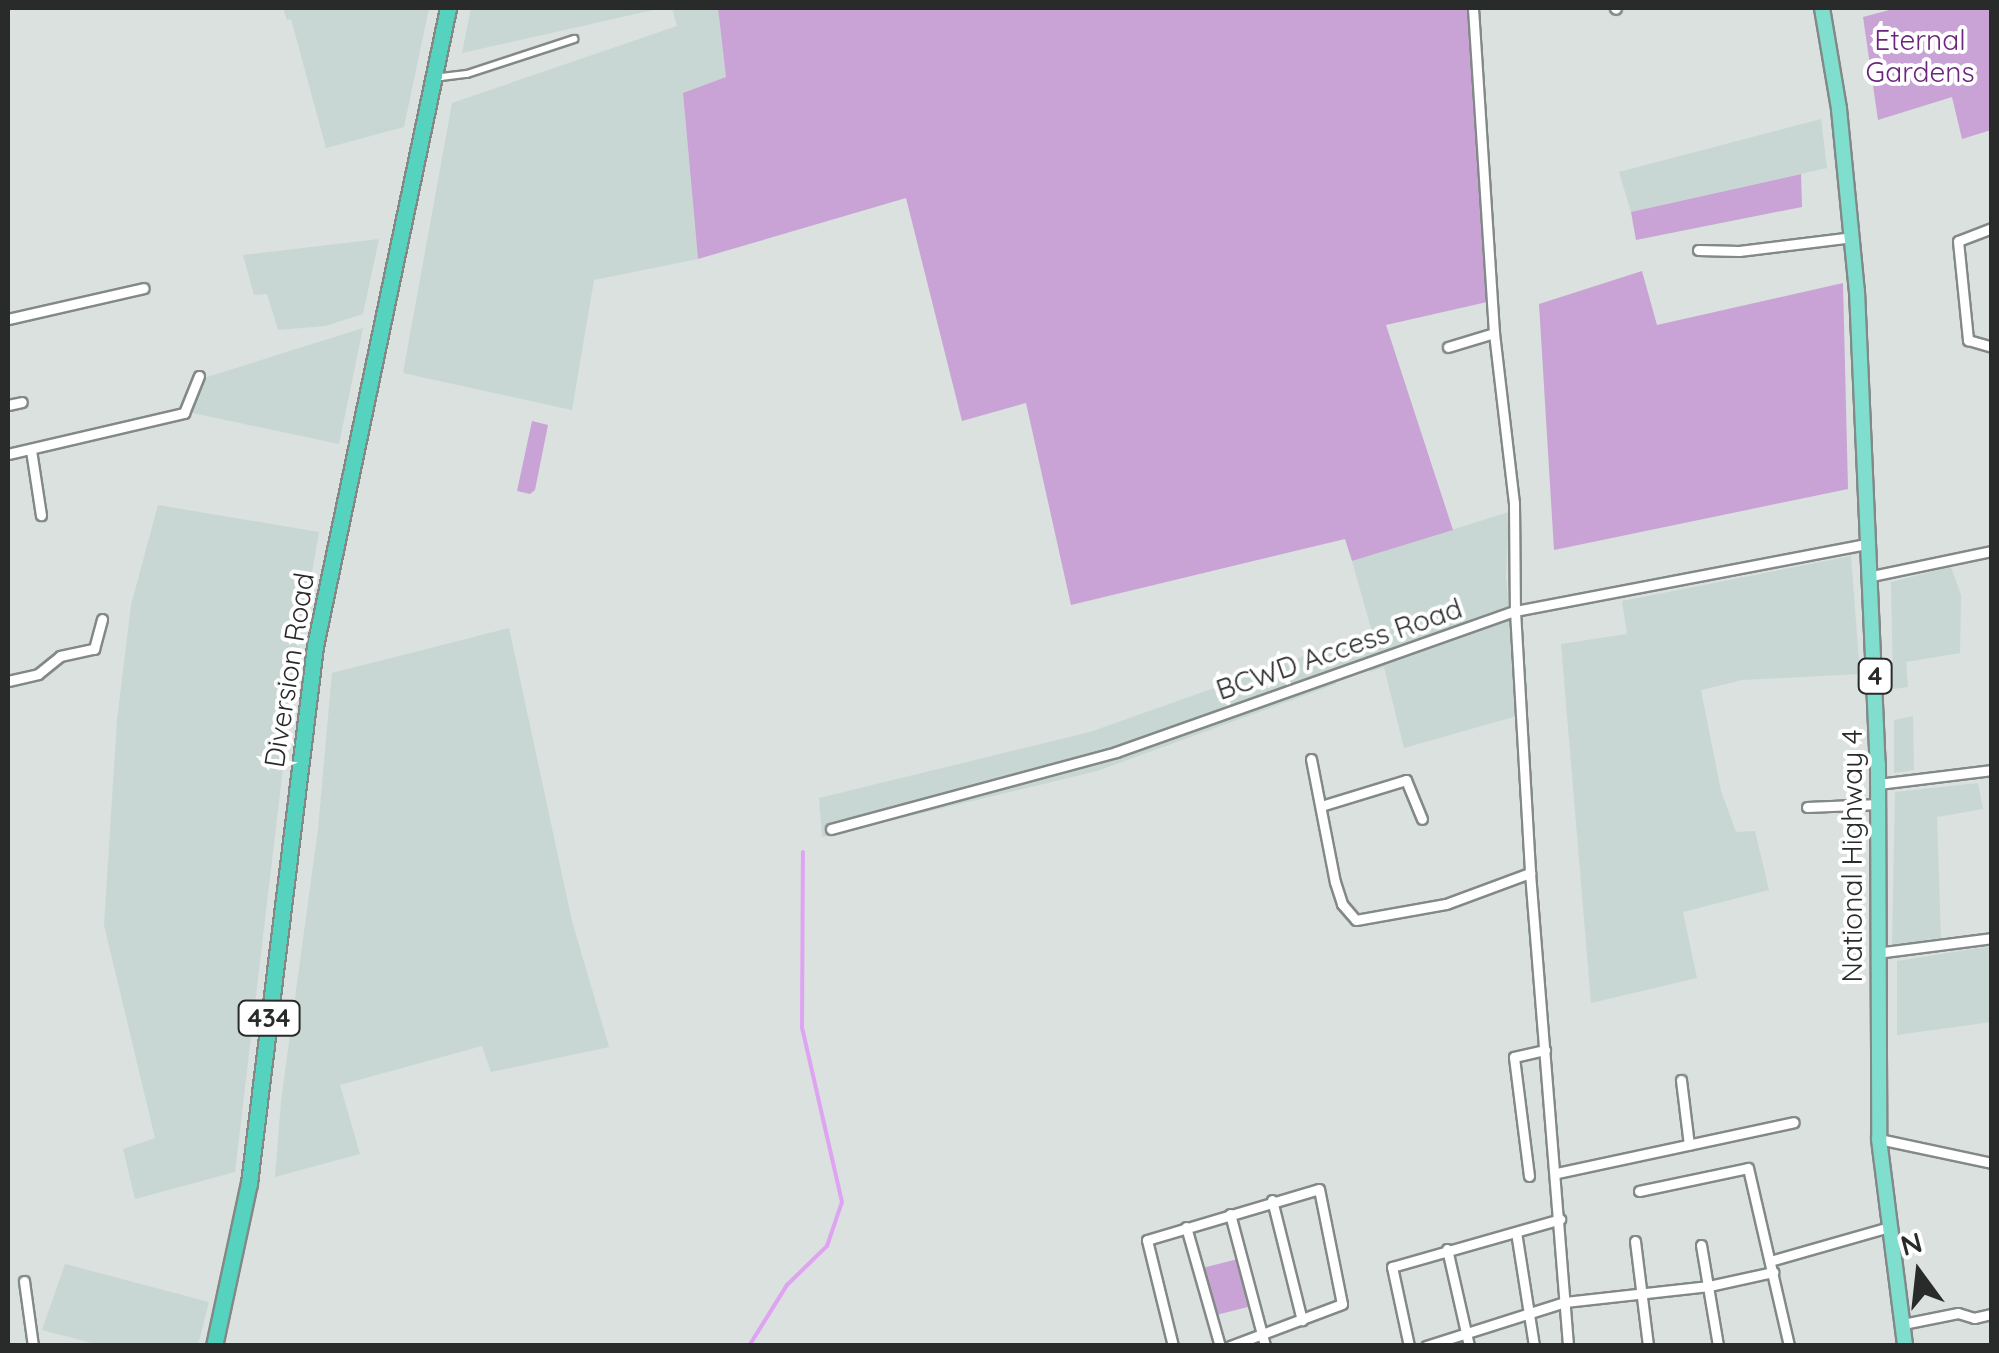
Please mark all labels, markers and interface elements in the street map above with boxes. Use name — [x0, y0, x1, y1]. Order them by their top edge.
park label: Eternal Gardens — [1865, 23, 1975, 89]
street label: Diversion Road — [257, 570, 321, 770]
street label: BCWD Access Road — [1212, 591, 1466, 707]
road number: 4 — [1858, 656, 1892, 696]
street label: National Highway 4 — [1835, 730, 1869, 982]
road number: 434 — [236, 998, 302, 1038]
north arrow — [1869, 1223, 1969, 1323]
text: N — [1897, 1224, 1926, 1263]

